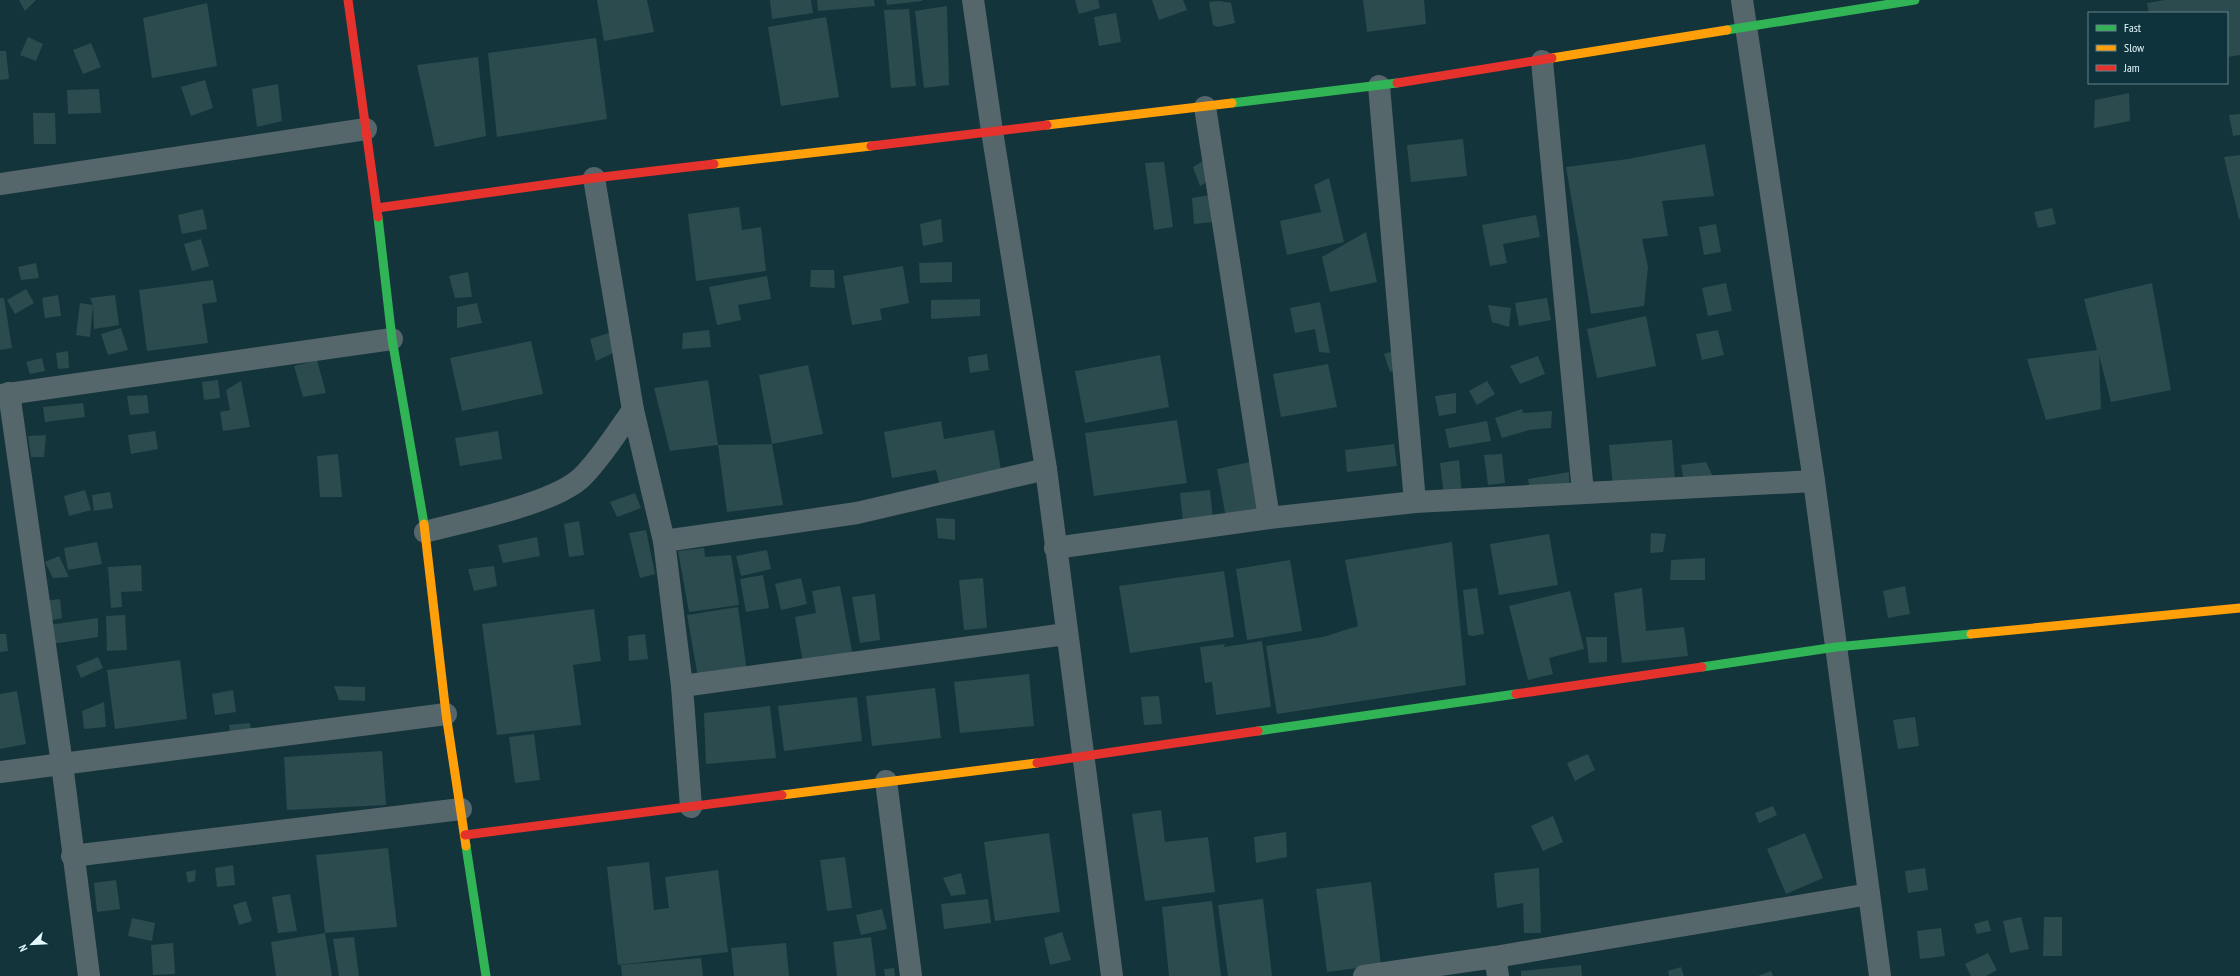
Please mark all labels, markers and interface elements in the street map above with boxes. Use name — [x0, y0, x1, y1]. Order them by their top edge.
legend — [2088, 12, 2228, 84]
text: Fast — [2124, 20, 2142, 35]
text: Slow — [2124, 40, 2145, 55]
text: Jam — [2123, 60, 2140, 75]
north arrow — [12, 924, 52, 964]
text: N — [15, 942, 30, 954]

